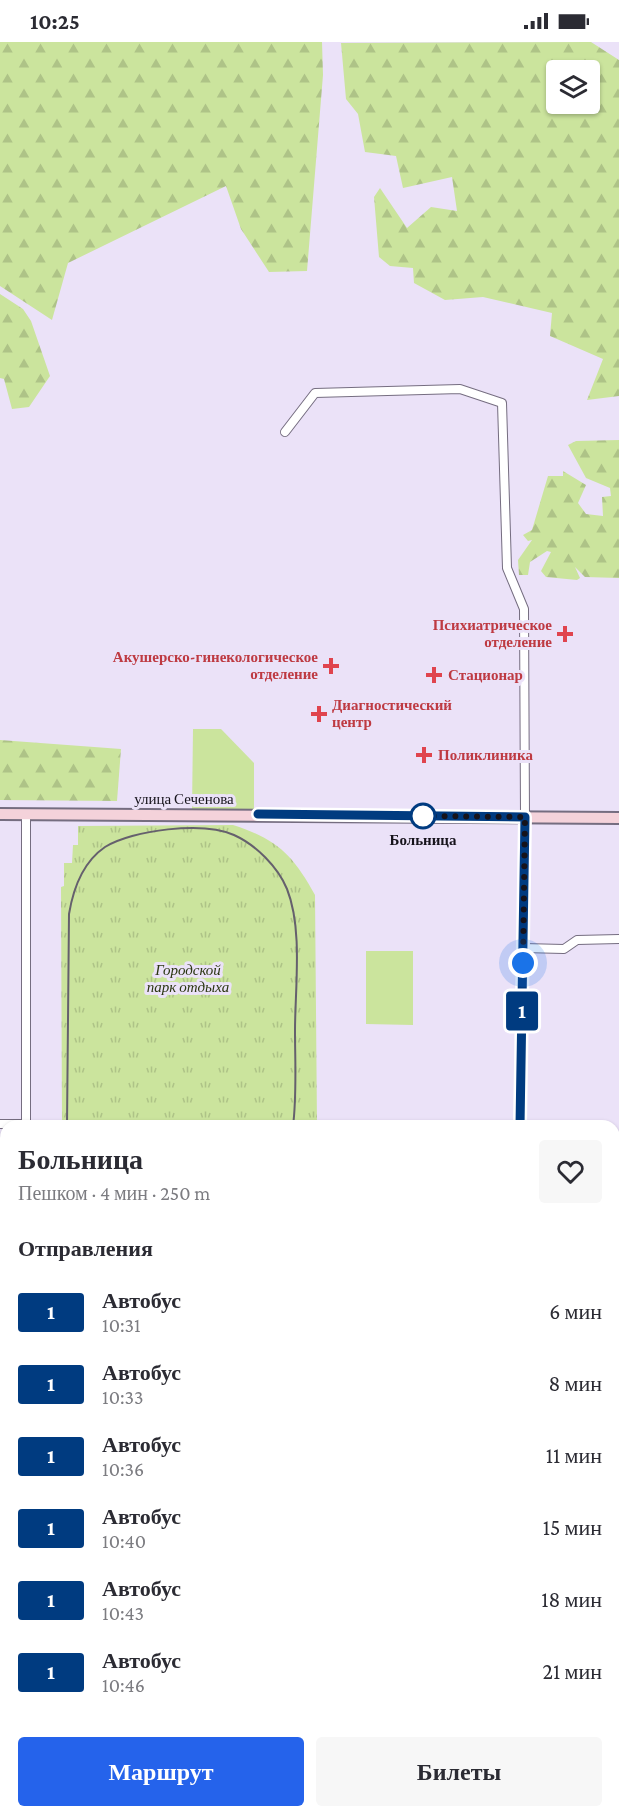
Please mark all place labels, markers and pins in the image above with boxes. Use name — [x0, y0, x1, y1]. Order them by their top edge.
place label: Психиатрическое отделение — [433, 617, 552, 650]
marker: Психиатрическое отделение — [556, 625, 574, 643]
place label: Акушерско-гинекологическое отделение — [113, 649, 318, 682]
marker: Акушерско-гинекологическое отделение — [322, 657, 340, 675]
marker: Стационар — [425, 666, 443, 684]
place label: Стационар — [448, 667, 523, 683]
place label: Диагностический центр — [332, 697, 452, 730]
marker: Диагностический центр — [310, 705, 328, 723]
marker: Поликлиника — [415, 746, 433, 764]
place label: Поликлиника — [438, 747, 533, 763]
marker: Больница — [410, 803, 436, 829]
place label: Больница — [390, 832, 457, 848]

